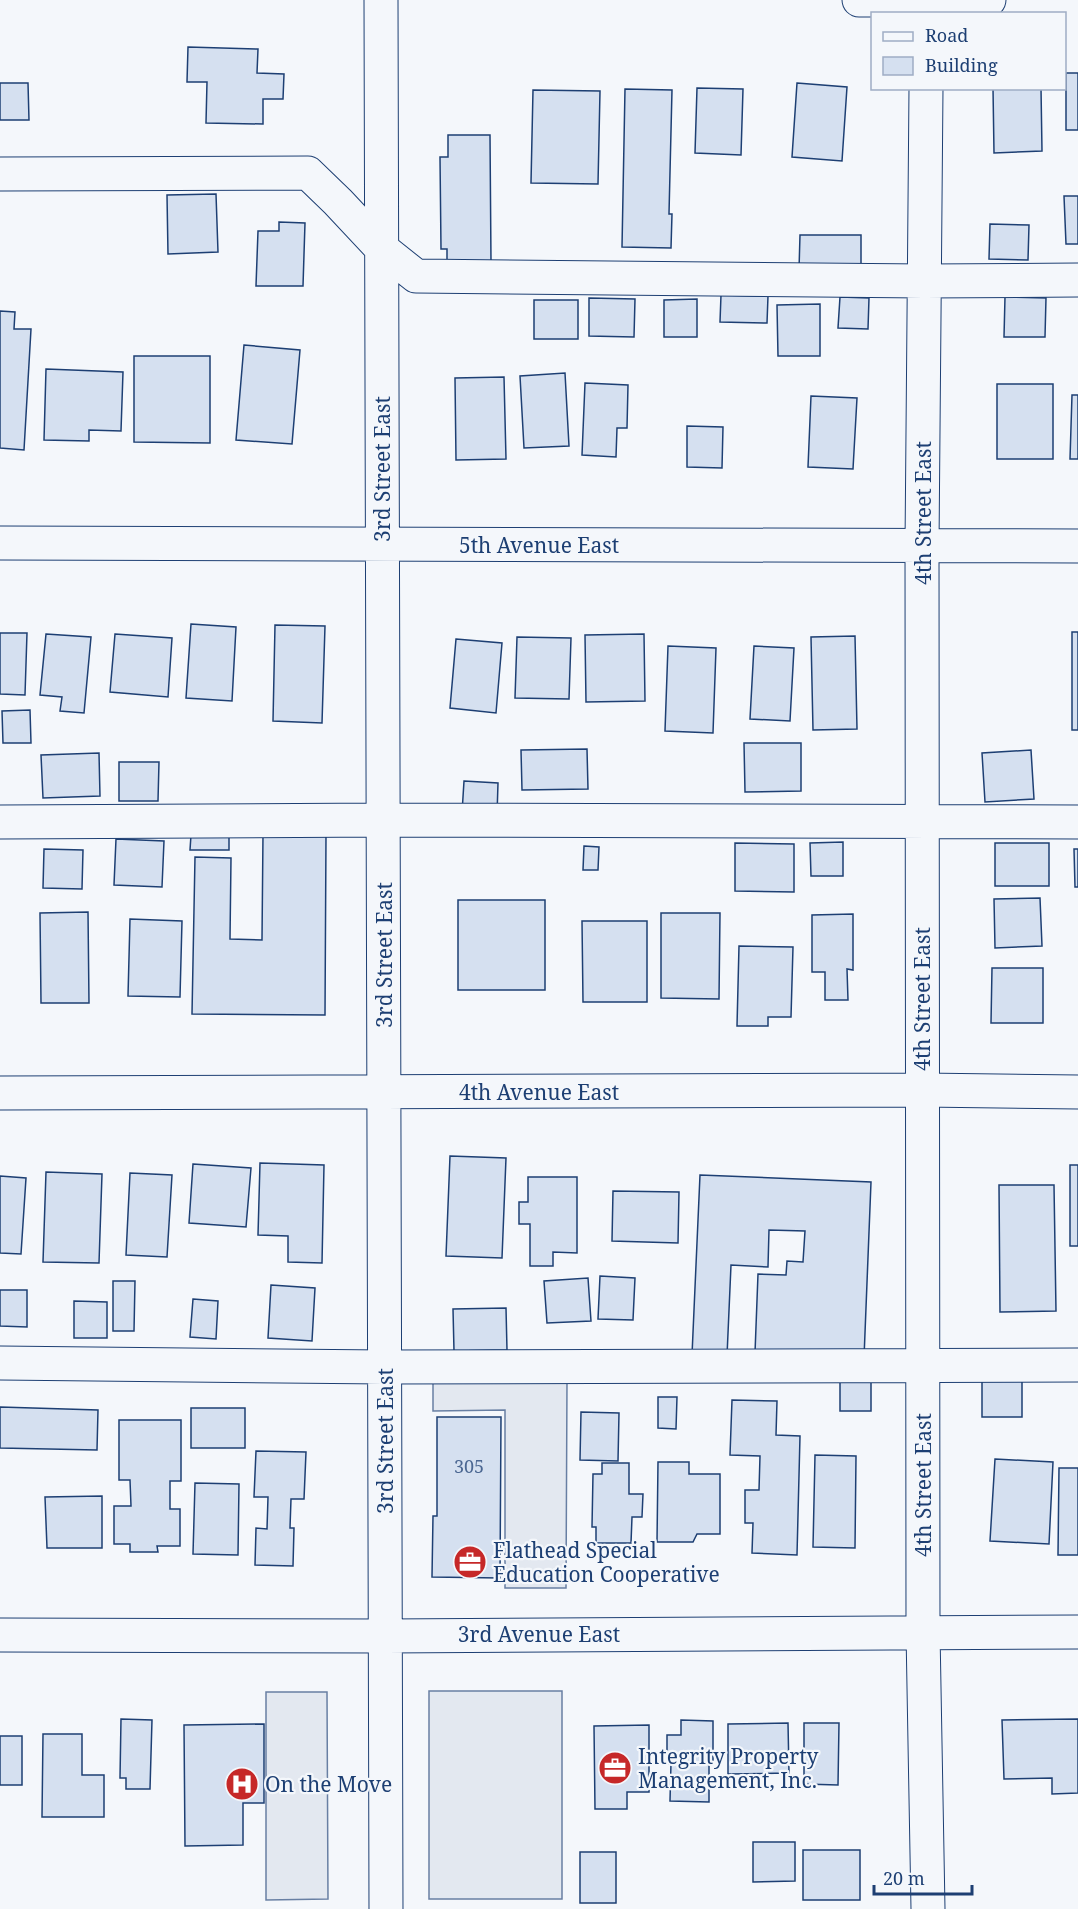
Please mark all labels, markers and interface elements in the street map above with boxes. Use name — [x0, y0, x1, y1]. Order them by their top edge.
legend — [871, 12, 1066, 90]
text: Road — [925, 23, 968, 47]
text: Building — [925, 53, 998, 77]
street label: 3rd Street East — [368, 396, 396, 542]
street label: 4th Street East — [909, 441, 937, 585]
street label: 5th Avenue East — [459, 531, 619, 559]
street label: 3rd Street East — [370, 882, 398, 1028]
street label: 4th Street East — [908, 927, 936, 1071]
street label: 4th Avenue East — [459, 1078, 619, 1106]
street label: 3rd Street East — [371, 1368, 399, 1514]
street label: 4th Street East — [909, 1413, 937, 1557]
house number: 305 — [454, 1454, 484, 1478]
place label: Flathead Special Education Cooperative — [493, 1536, 720, 1588]
office icon: Flathead Special Education Cooperative — [452, 1544, 488, 1580]
street label: 3rd Avenue East — [458, 1620, 620, 1648]
place label: Integrity Property Management, Inc. — [638, 1742, 819, 1794]
office icon: Integrity Property Management, Inc. — [597, 1750, 633, 1786]
hospital icon: On the Move — [224, 1766, 260, 1802]
place label: On the Move — [265, 1770, 392, 1798]
scale bar — [874, 1858, 972, 1896]
text: 20 m — [883, 1866, 925, 1890]

